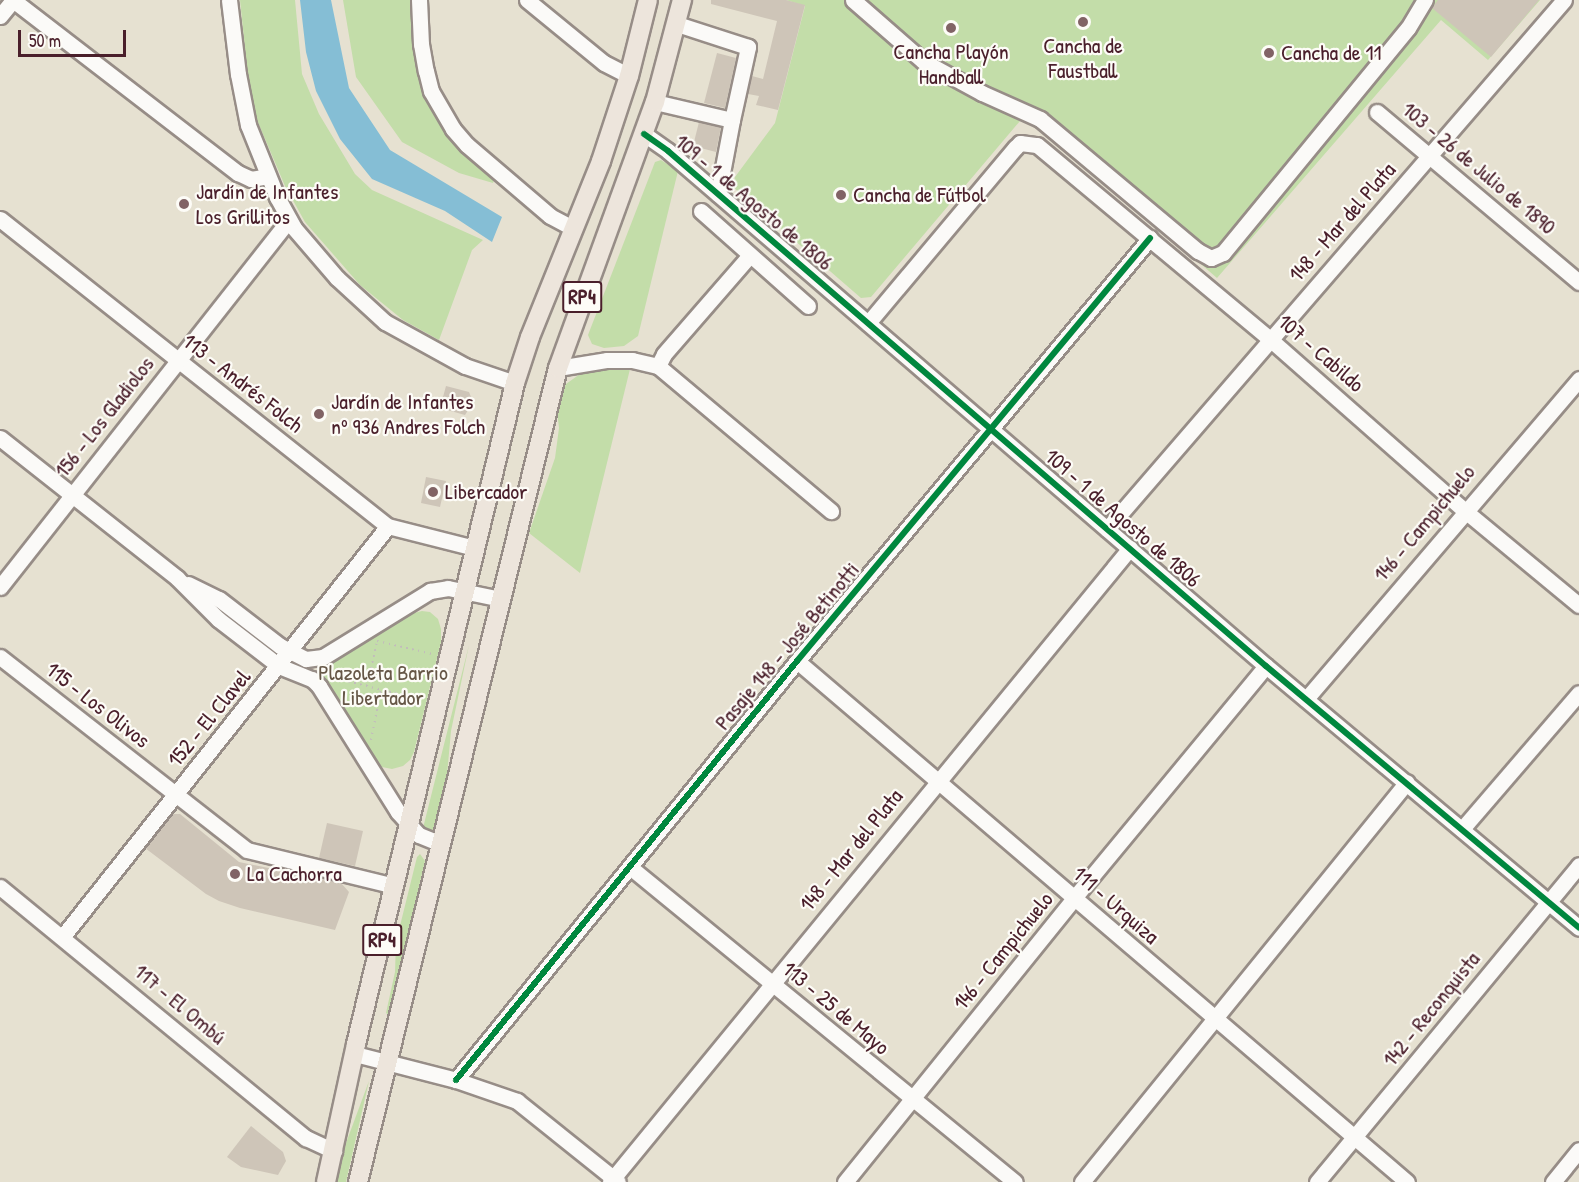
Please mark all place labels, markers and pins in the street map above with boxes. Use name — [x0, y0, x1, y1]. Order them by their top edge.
marker: Cancha de Faustball — [1076, 15, 1090, 29]
marker: Cancha Playón Handball — [944, 21, 958, 35]
place label: Cancha de Faustball — [1043, 32, 1123, 84]
place label: Cancha Playón Handball — [893, 38, 1009, 90]
place label: Cancha de 11 — [1281, 40, 1381, 66]
marker: Cancha de 11 — [1262, 46, 1276, 60]
place label: Jardín de Infantes Los Grillitos — [196, 178, 339, 230]
place label: Cancha de Fútbol — [853, 182, 986, 208]
marker: Cancha de Fútbol — [834, 188, 848, 202]
marker: Jardín de Infantes Los Grillitos — [177, 197, 191, 211]
place label: Jardín de Infantes nº 936 Andres Folch — [331, 388, 485, 440]
marker: Jardín de Infantes nº 936 Andres Folch — [312, 407, 326, 421]
place label: Libercador — [445, 479, 527, 505]
marker: Libercador — [426, 485, 440, 499]
place label: La Cachorra — [247, 861, 342, 887]
marker: La Cachorra — [228, 867, 242, 881]

